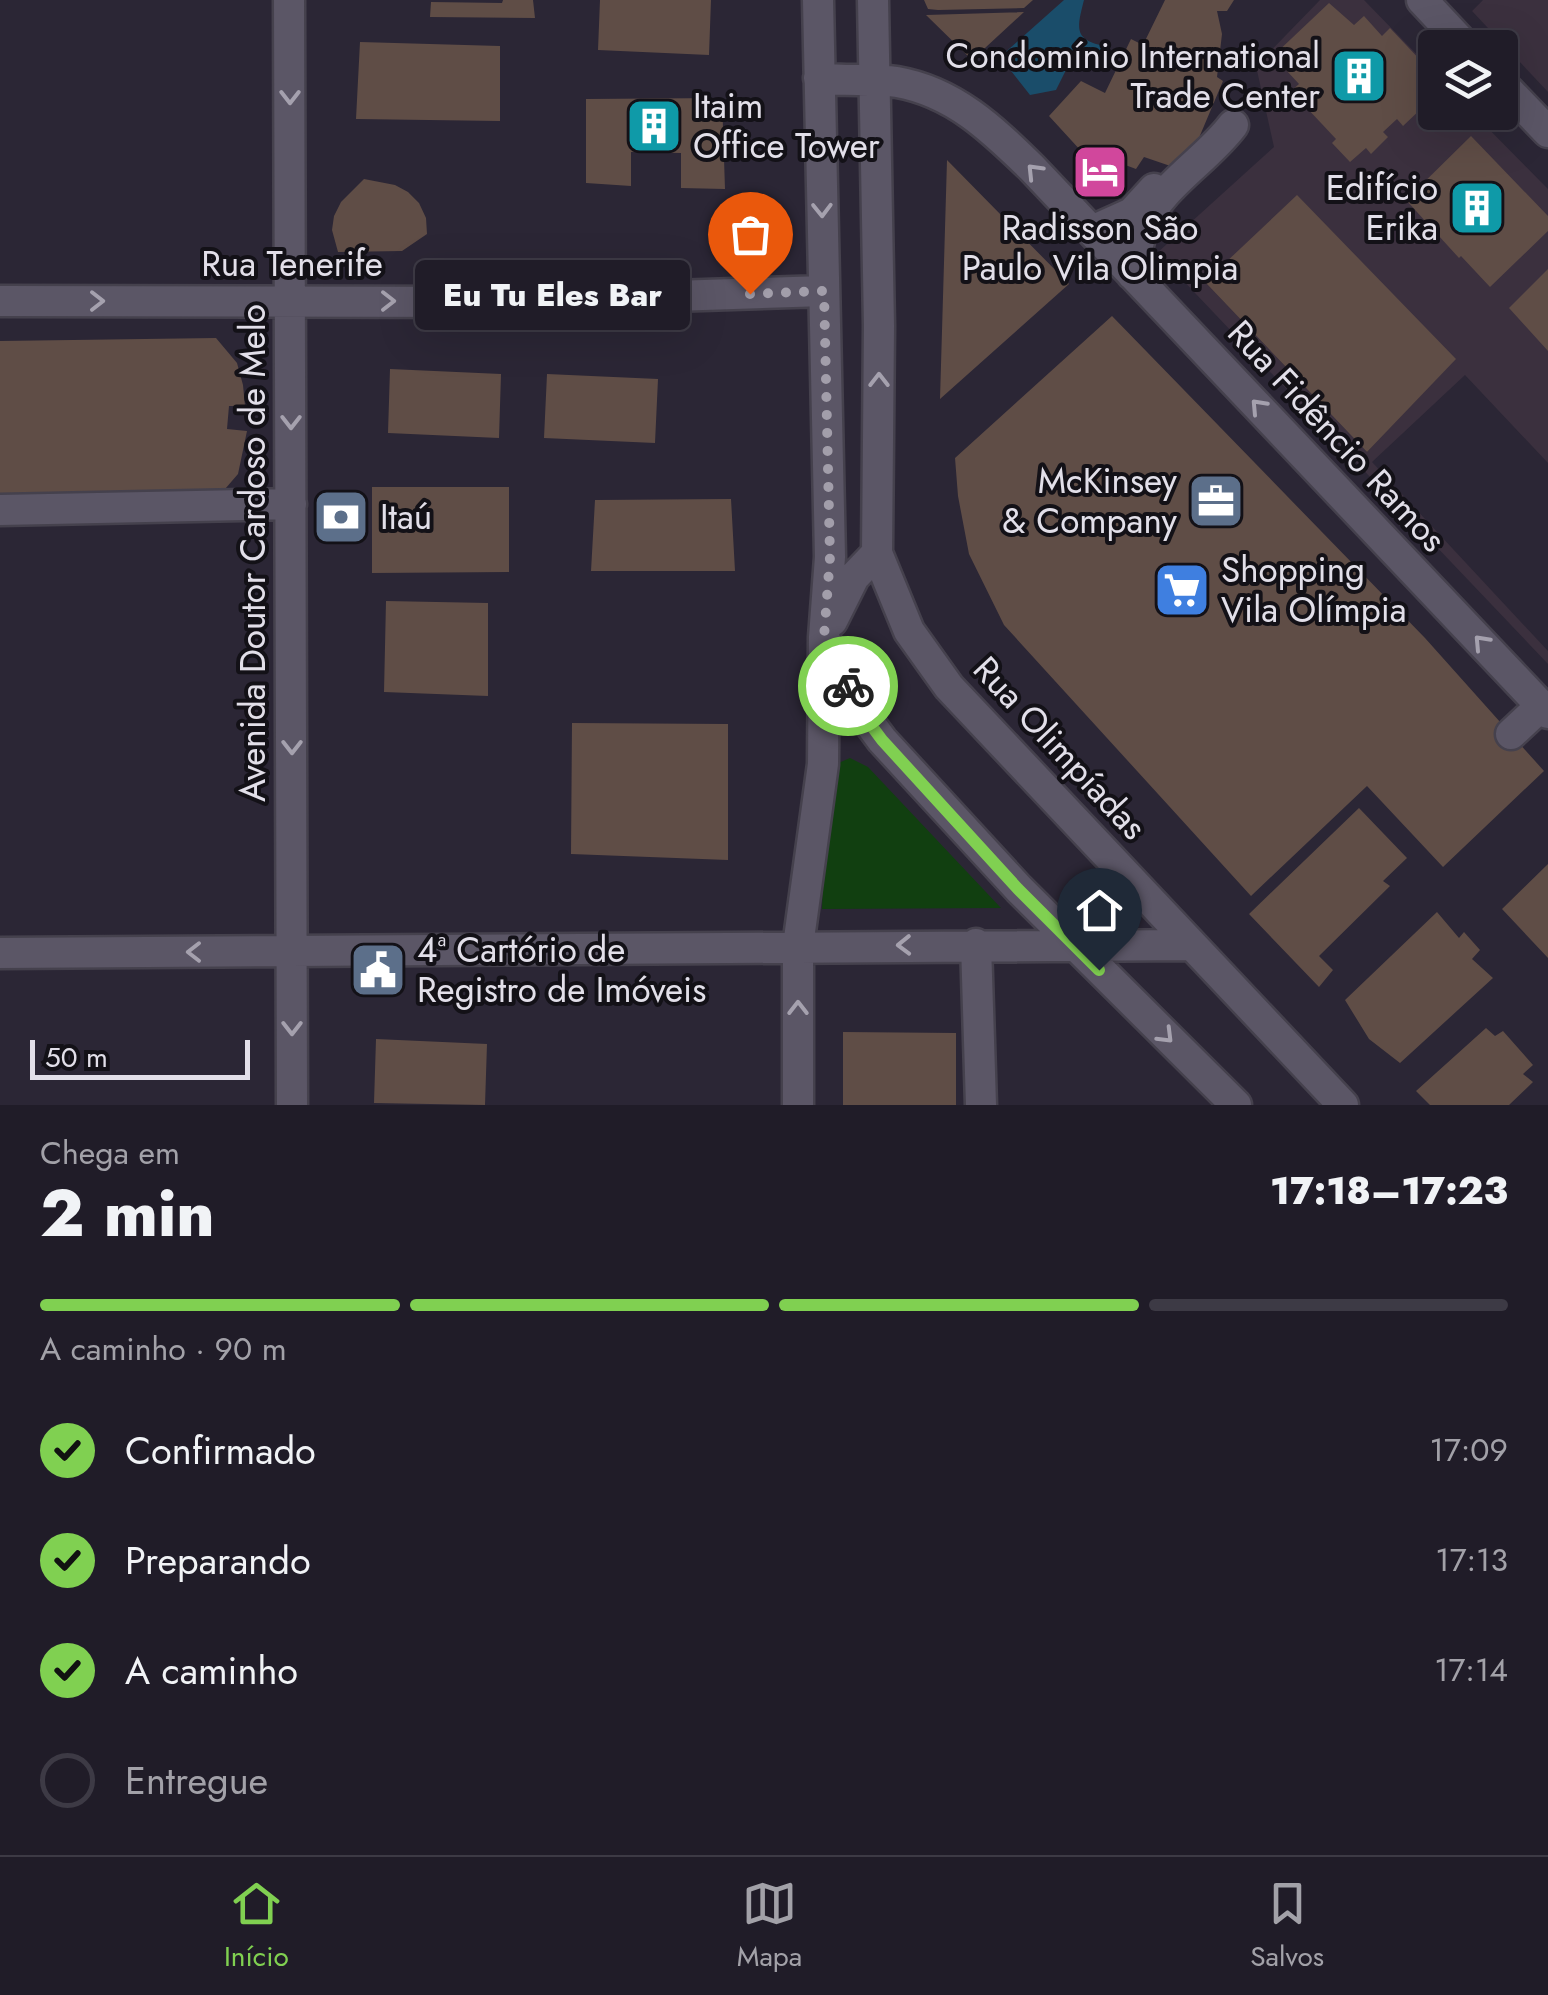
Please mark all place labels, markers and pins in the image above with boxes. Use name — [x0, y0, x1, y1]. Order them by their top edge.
place label: Condomínio International Trade Center — [946, 31, 1320, 121]
building icon: Condomínio International Trade Center — [1329, 46, 1389, 106]
place label: Itaim Office Tower — [693, 81, 880, 171]
building icon: Itaim Office Tower — [624, 96, 684, 156]
hotel icon: Radisson São Paulo Vila Olimpia — [1070, 142, 1130, 202]
place label: Edifício Erika — [1326, 163, 1438, 253]
building icon: Edifício Erika — [1447, 178, 1507, 238]
pin — [708, 192, 793, 295]
place label: Radisson São Paulo Vila Olimpia — [962, 203, 1238, 293]
callout: Eu Tu Eles Bar — [415, 259, 690, 329]
place label: McKinsey & Company — [1002, 456, 1178, 546]
office icon: McKinsey & Company — [1186, 471, 1246, 531]
bank icon: Itaú — [311, 487, 371, 547]
place label: Itaú — [380, 492, 432, 542]
place label: Shopping Vila Olímpia — [1221, 545, 1407, 635]
supermarket icon: Shopping Vila Olímpia — [1152, 560, 1212, 620]
pin — [1057, 868, 1142, 971]
place label: 4ª Cartório de Registro de Imóveis — [417, 925, 706, 1015]
public building icon: 4ª Cartório de Registro de Imóveis — [348, 940, 408, 1000]

